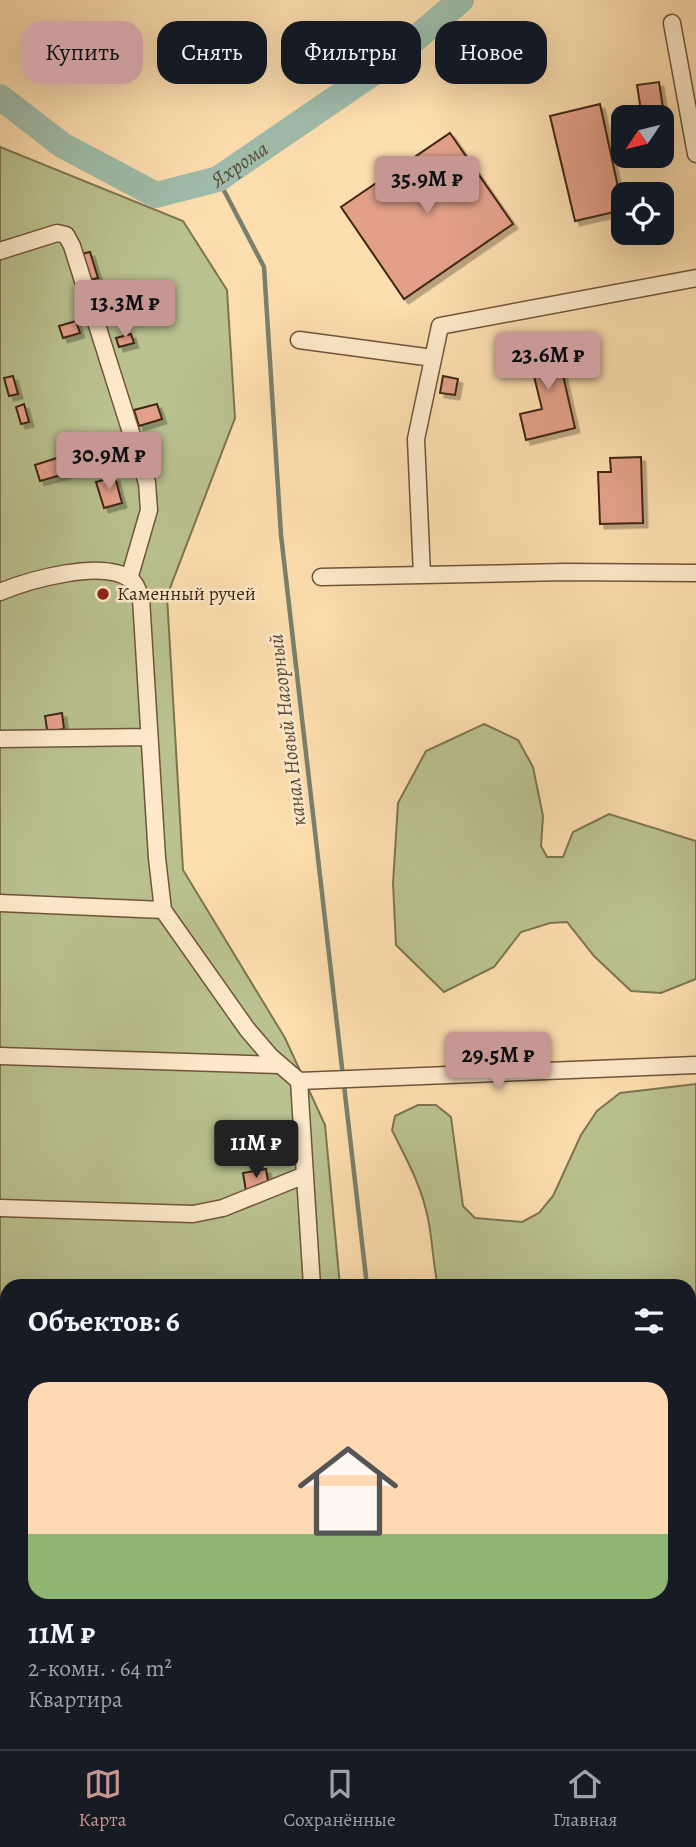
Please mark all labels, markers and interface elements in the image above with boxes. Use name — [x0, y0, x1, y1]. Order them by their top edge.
chip: Купить — [21, 21, 143, 84]
chip: Снять — [157, 21, 267, 84]
chip: Фильтры — [281, 21, 421, 84]
chip: Новое — [435, 21, 547, 84]
north arrow — [611, 105, 674, 168]
map controls — [611, 105, 674, 245]
water label: Яхрома — [204, 135, 274, 194]
pin: 35.9M ₽ — [362, 156, 492, 216]
text: 35.9M ₽ — [391, 163, 463, 194]
button: locate — [611, 182, 674, 245]
pin: 13.3M ₽ — [60, 280, 190, 340]
text: 13.3M ₽ — [90, 287, 160, 318]
pin: 23.6M ₽ — [483, 332, 613, 392]
text: 23.6M ₽ — [511, 339, 585, 370]
pin: 30.9M ₽ — [44, 433, 174, 492]
text: 30.9M ₽ — [72, 439, 146, 470]
place label: Каменный ручей — [117, 581, 256, 607]
marker: Каменный ручей — [95, 586, 111, 602]
water label: канал Новый Нагорный — [261, 632, 313, 828]
pin: 29.5M ₽ — [433, 1032, 563, 1092]
text: 29.5M ₽ — [462, 1039, 534, 1070]
pin: 11M ₽ — [207, 1120, 305, 1180]
text: 11M ₽ — [230, 1127, 282, 1158]
text: Объектов: 6 — [28, 1301, 180, 1341]
icon: filters — [630, 1302, 668, 1340]
icon: home — [285, 1428, 411, 1554]
text: 11M ₽ — [28, 1613, 95, 1653]
text: 2-комн. · 64 m² — [28, 1653, 172, 1684]
text: Квартира — [28, 1684, 123, 1715]
tab: Карта — [79, 1765, 126, 1833]
tab: Сохранённые — [284, 1765, 396, 1833]
tab: Главная — [553, 1765, 617, 1833]

